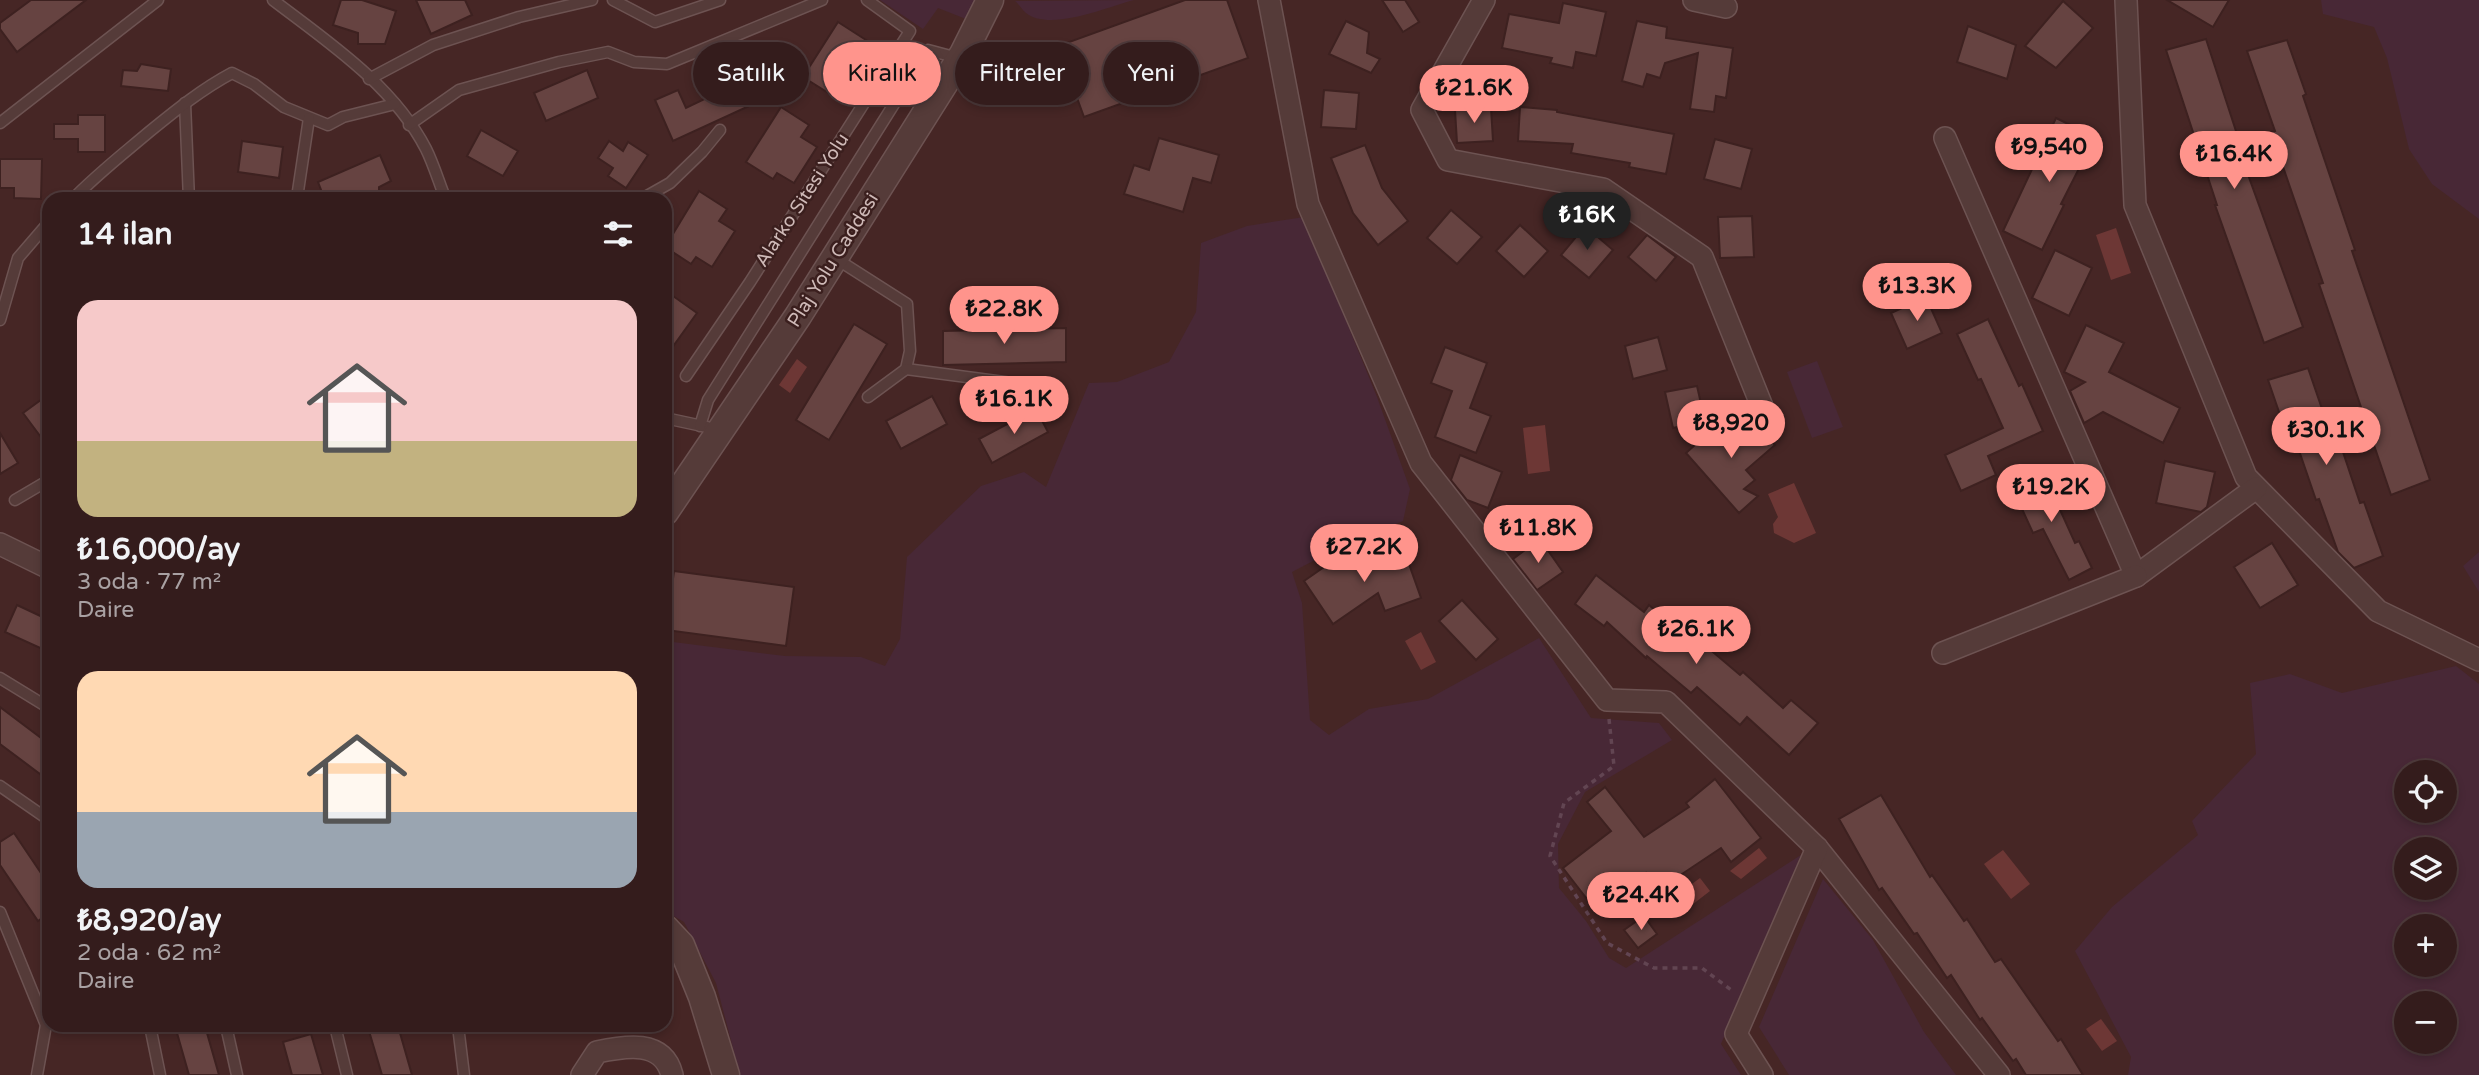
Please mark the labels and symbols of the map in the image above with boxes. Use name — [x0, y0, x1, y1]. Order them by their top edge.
pin: ₺21.6K — [1417, 66, 1531, 125]
pin: ₺9,540 — [1992, 124, 2106, 184]
street label: Alarko Sitesi Yolu — [751, 129, 853, 271]
pin: ₺16.4K — [2177, 132, 2291, 191]
street label: Plaj Yolu Caddesi — [783, 189, 883, 331]
pin: ₺16K — [1546, 192, 1628, 252]
pin: ₺13.3K — [1860, 264, 1974, 323]
pin: ₺22.8K — [947, 286, 1061, 346]
pin: ₺16.1K — [957, 376, 1071, 436]
pin: ₺8,920 — [1674, 400, 1788, 460]
pin: ₺30.1K — [2269, 407, 2383, 467]
pin: ₺19.2K — [1994, 464, 2108, 524]
pin: ₺11.8K — [1481, 505, 1595, 565]
pin: ₺27.2K — [1307, 524, 1421, 584]
pin: ₺26.1K — [1639, 606, 1753, 666]
pin: ₺24.4K — [1584, 872, 1698, 932]

